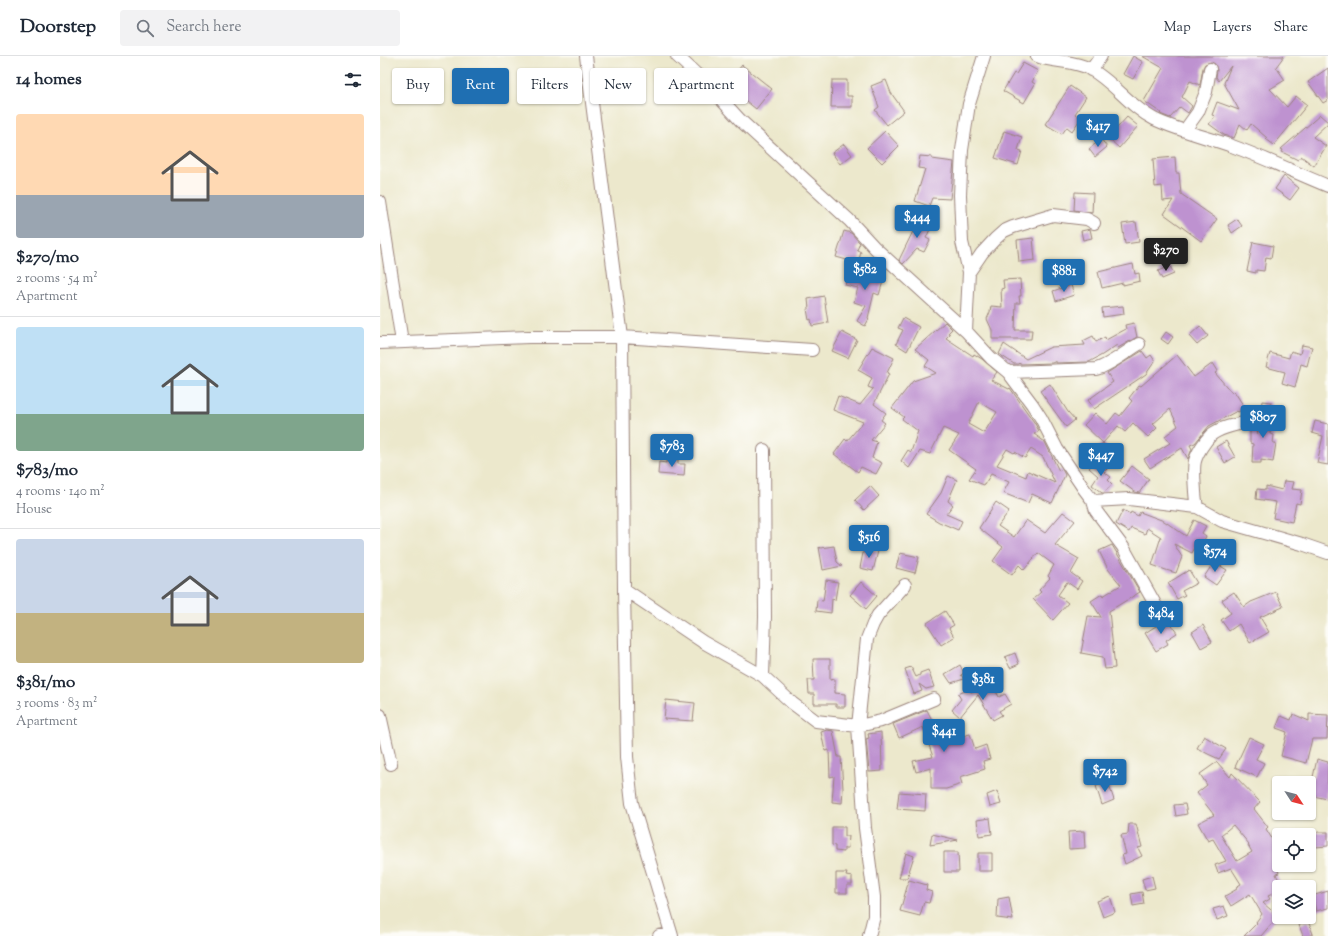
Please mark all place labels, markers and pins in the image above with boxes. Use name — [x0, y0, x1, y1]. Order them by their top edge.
pin: $417 — [1074, 114, 1122, 148]
pin: $444 — [893, 205, 941, 239]
pin: $270 — [1142, 238, 1190, 272]
pin: $582 — [841, 257, 889, 291]
pin: $881 — [1040, 259, 1088, 293]
pin: $807 — [1239, 405, 1287, 439]
pin: $783 — [648, 434, 696, 468]
pin: $447 — [1077, 443, 1125, 477]
pin: $516 — [845, 525, 893, 559]
pin: $574 — [1191, 539, 1239, 573]
pin: $484 — [1137, 601, 1185, 635]
pin: $381 — [959, 667, 1007, 701]
pin: $441 — [920, 719, 968, 753]
pin: $742 — [1081, 759, 1129, 793]

